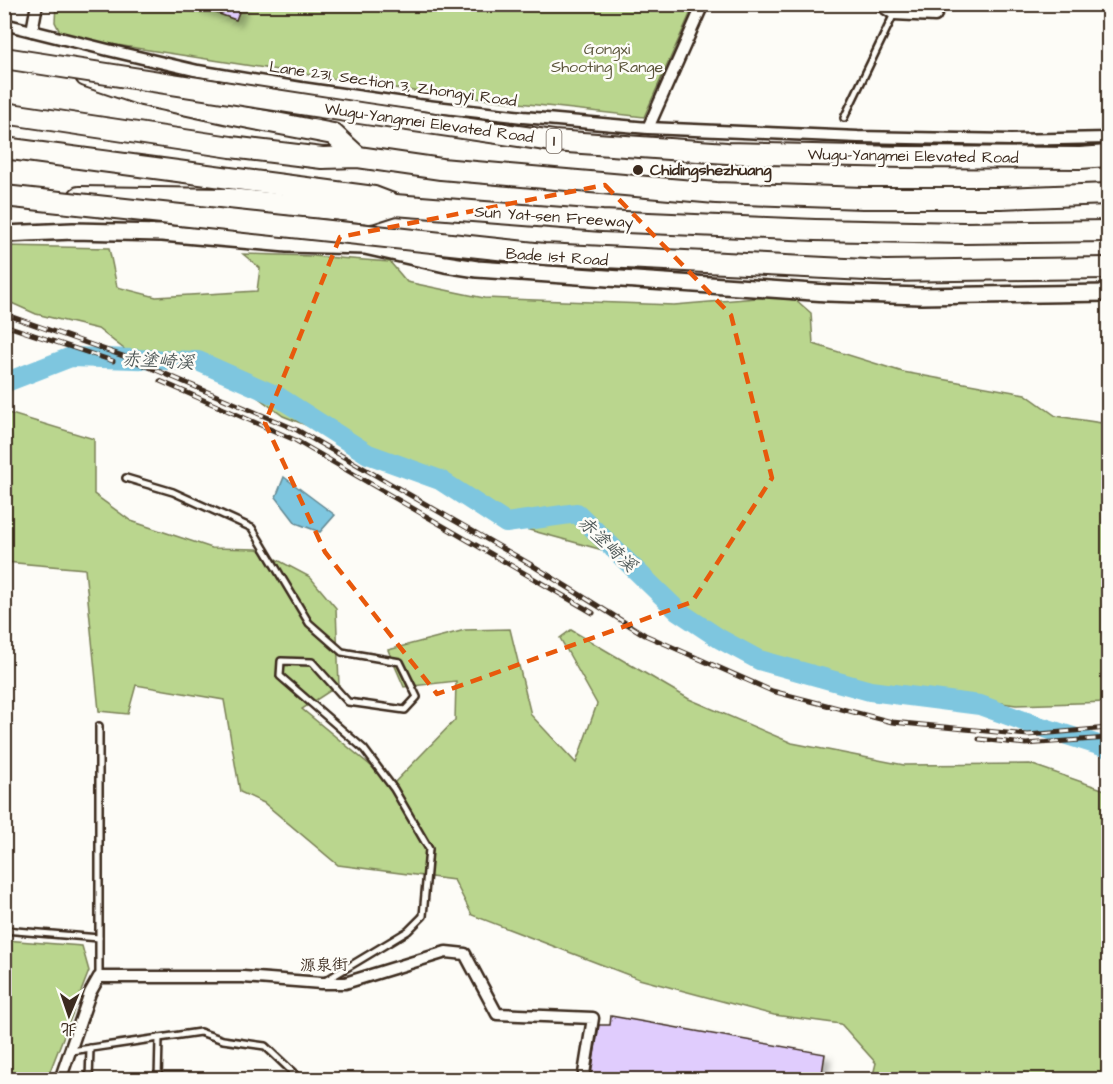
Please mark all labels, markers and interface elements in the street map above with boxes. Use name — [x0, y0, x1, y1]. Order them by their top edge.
park label: Gongxi Shooting Range — [551, 38, 663, 79]
street label: Lane 231, Section 3, Zhongyi Road — [268, 56, 518, 113]
street label: Wugu-Yangmei Elevated Road — [323, 97, 535, 150]
road number: 1 — [546, 129, 562, 153]
street label: Wugu-Yangmei Elevated Road — [807, 143, 1019, 170]
place label: Chidingshezhuang — [650, 159, 772, 183]
marker: Chidingshezhuang — [631, 163, 645, 177]
street label: Sun Yat-sen Freeway — [474, 200, 634, 235]
street label: Bade 1st Road — [505, 242, 609, 272]
water label: 赤塗崎溪 — [121, 347, 196, 375]
water label: 赤塗崎溪 — [572, 510, 643, 578]
street label: 源泉街 — [300, 954, 348, 976]
north arrow — [39, 985, 99, 1045]
text: 北 — [60, 1018, 77, 1040]

